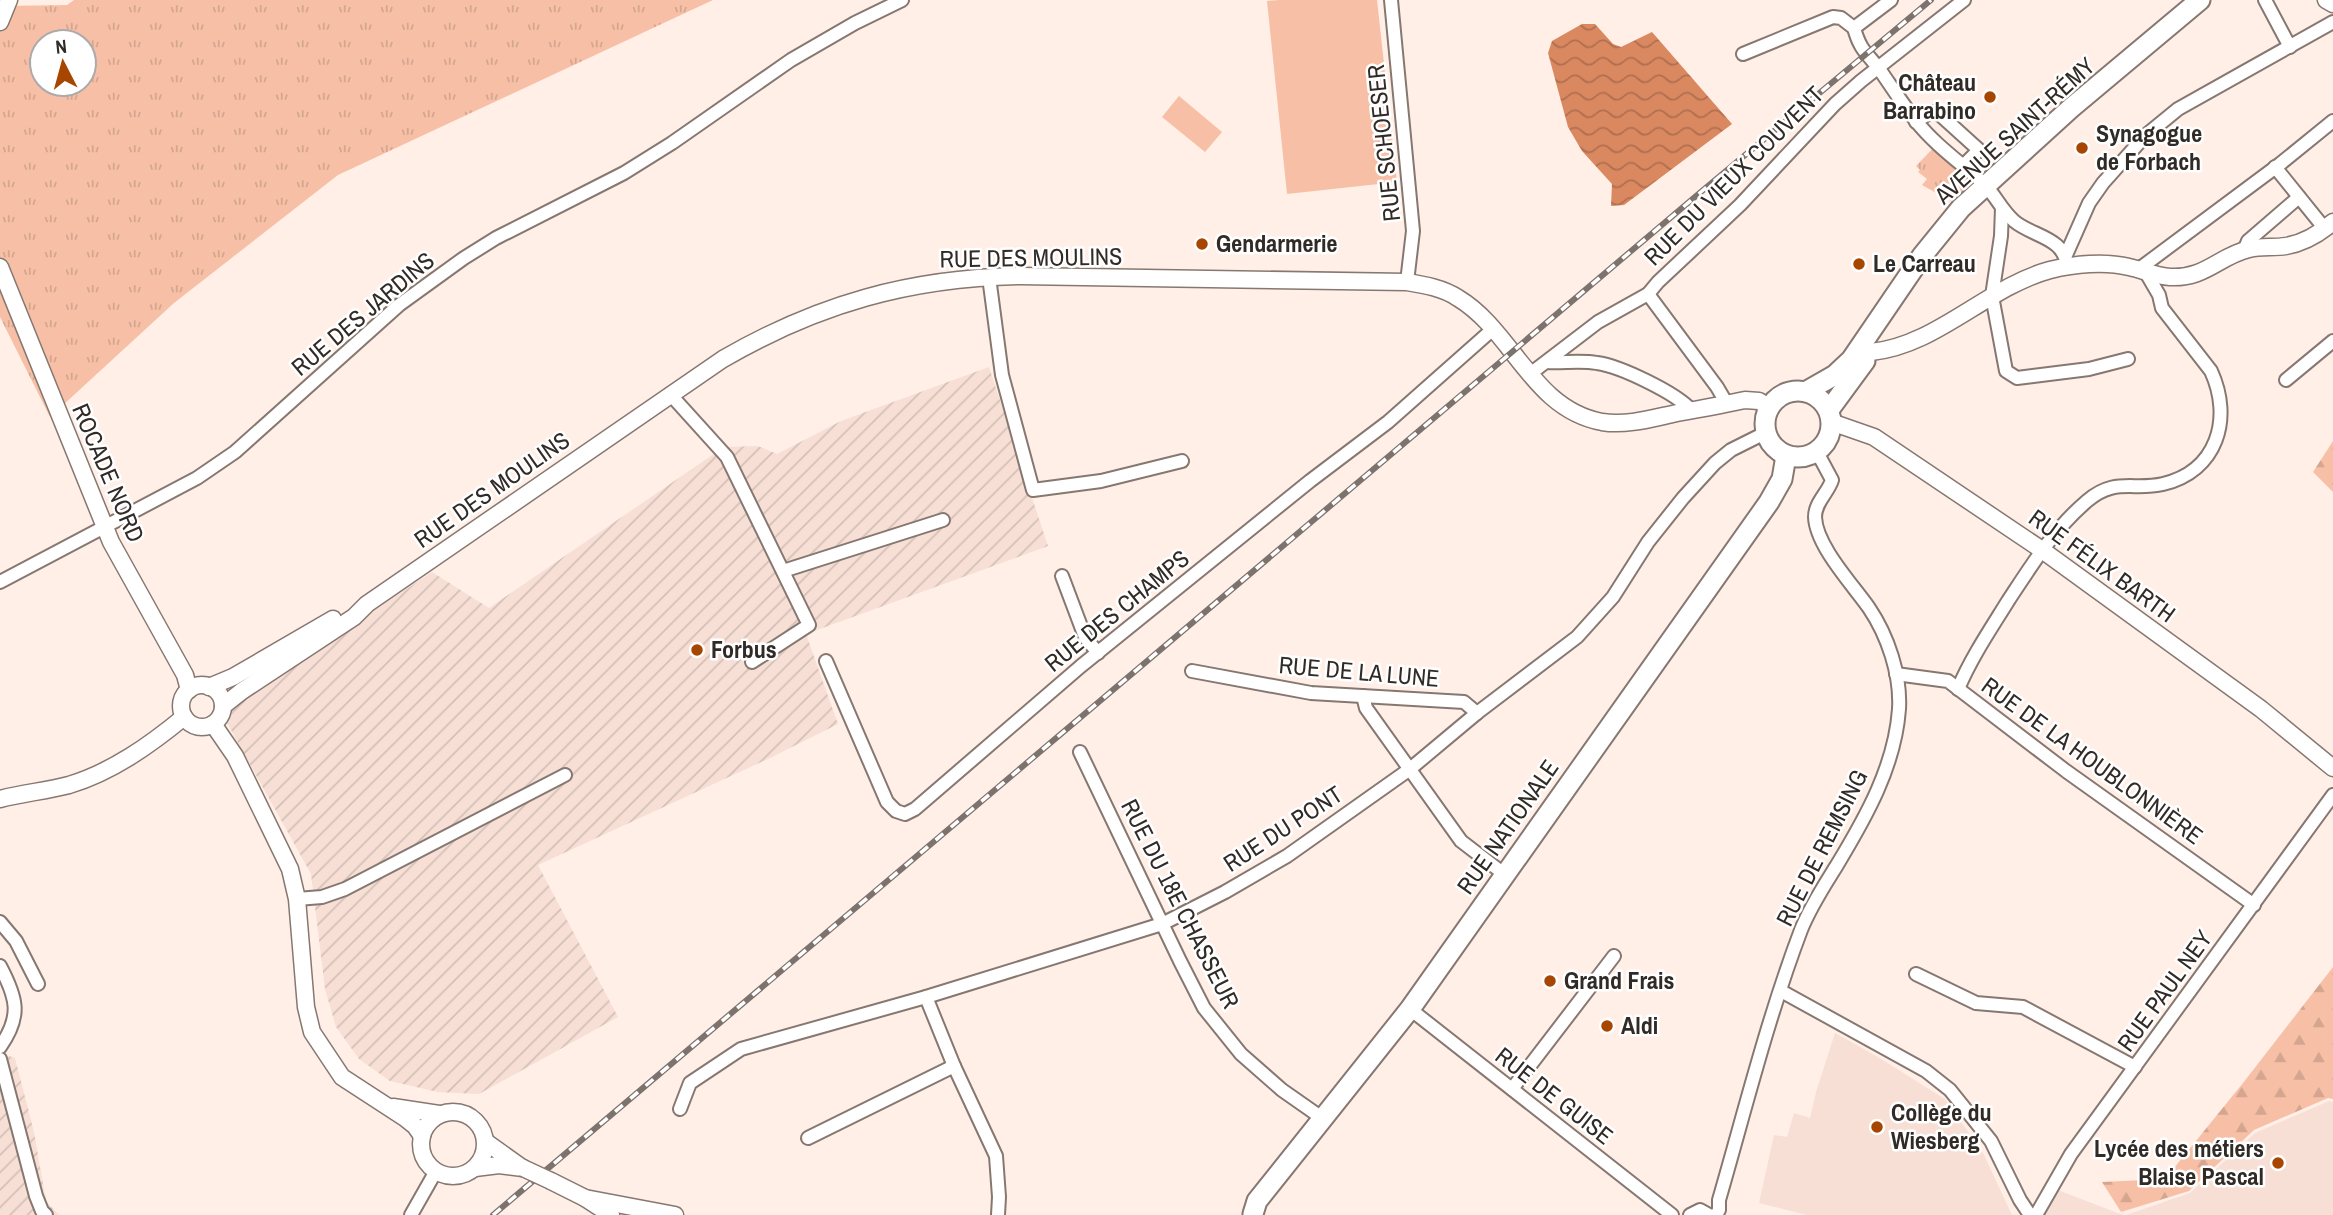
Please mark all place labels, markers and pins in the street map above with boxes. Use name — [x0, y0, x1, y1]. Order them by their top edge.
place label: Château Barrabino — [1883, 66, 1976, 126]
marker: Château Barrabino — [1982, 89, 1998, 105]
place label: Synagogue de Forbach — [2096, 117, 2202, 177]
marker: Synagogue de Forbach — [2074, 140, 2090, 156]
place label: Gendarmerie — [1216, 227, 1337, 259]
marker: Gendarmerie — [1194, 236, 1210, 252]
place label: Le Carreau — [1873, 247, 1976, 279]
marker: Le Carreau — [1851, 256, 1867, 272]
place label: Forbus — [711, 633, 777, 665]
marker: Forbus — [689, 642, 705, 658]
place label: Grand Frais — [1564, 964, 1675, 996]
marker: Grand Frais — [1542, 973, 1558, 989]
place label: Aldi — [1621, 1009, 1658, 1041]
marker: Aldi — [1599, 1018, 1615, 1034]
place label: Collège du Wiesberg — [1891, 1096, 1992, 1156]
marker: Collège du Wiesberg — [1869, 1119, 1885, 1135]
place label: Lycée des métiers Blaise Pascal — [2094, 1132, 2264, 1192]
marker: Lycée des métiers Blaise Pascal — [2270, 1155, 2286, 1171]

